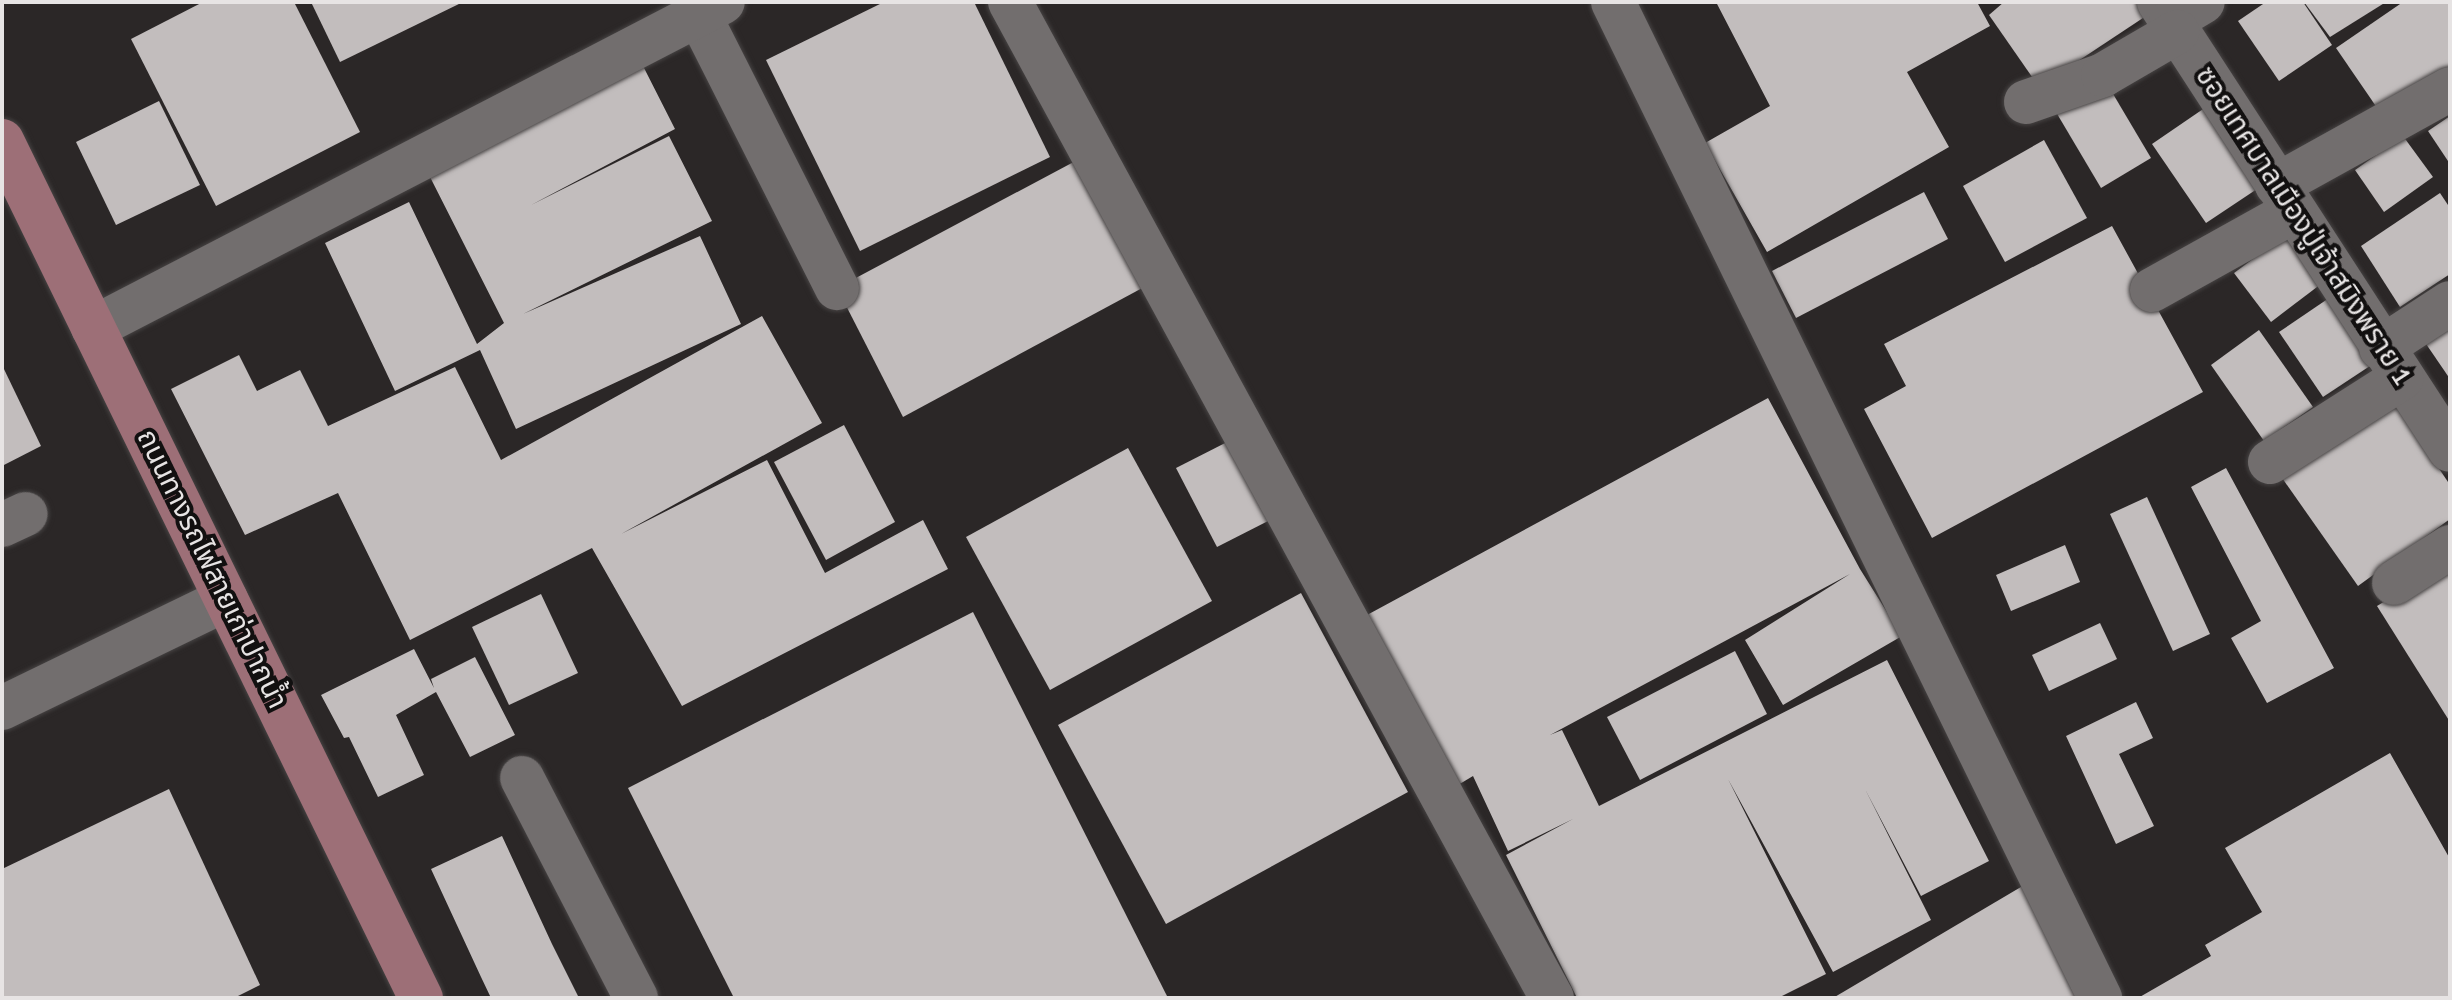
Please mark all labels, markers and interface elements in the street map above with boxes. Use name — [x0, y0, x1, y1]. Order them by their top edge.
street label: ซอยเทศบาลเมืองปู่เจ้าสมิงพราย 1 — [2188, 60, 2420, 392]
street label: ถนนทางรถไฟสายเก่าปากน้ำ — [130, 424, 294, 714]

